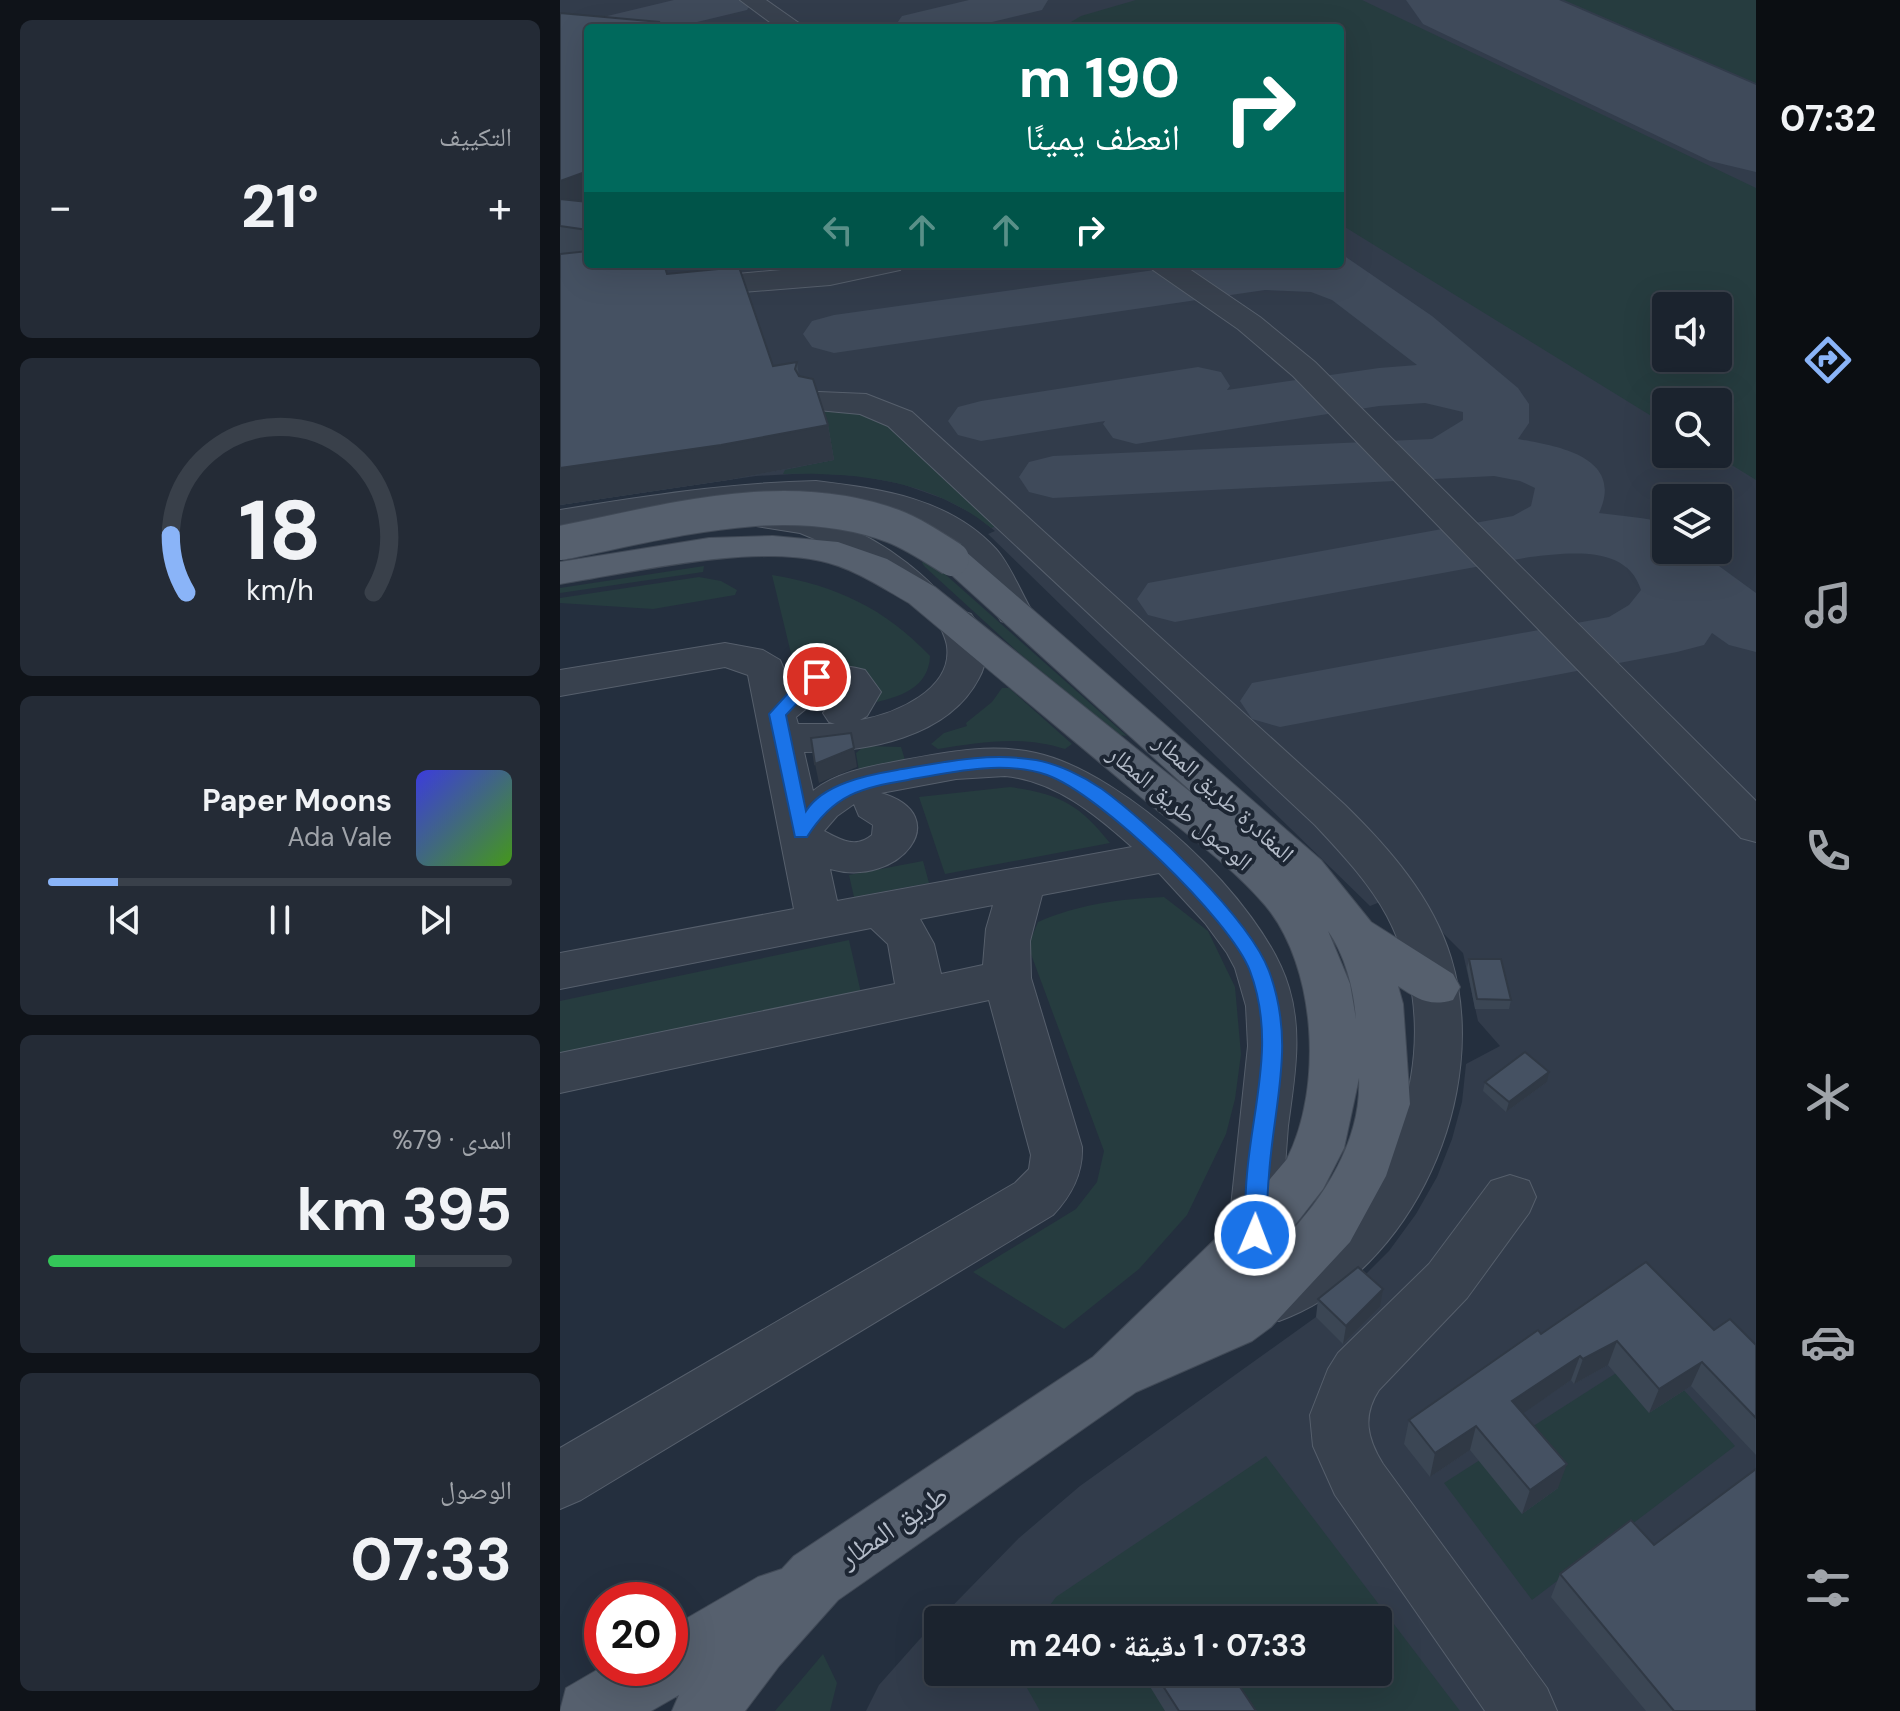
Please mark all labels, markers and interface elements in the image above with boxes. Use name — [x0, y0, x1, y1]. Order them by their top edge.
text: 190 m — [1019, 41, 1180, 114]
icon: right — [1208, 56, 1312, 160]
text: 07:32 — [1780, 95, 1876, 142]
text: انعطف يمينًا — [1025, 114, 1180, 161]
text: التكييف — [439, 120, 512, 154]
text: 21° — [241, 167, 319, 246]
text: − — [48, 178, 72, 236]
text: + — [488, 178, 512, 236]
icon: left — [816, 208, 860, 252]
icon: ahead — [900, 208, 944, 252]
icon: ahead — [984, 208, 1028, 252]
icon: right — [1068, 208, 1112, 252]
map controls — [1652, 292, 1732, 564]
button: sound — [1652, 292, 1732, 372]
icon: directions — [1800, 332, 1856, 388]
button: search — [1652, 388, 1732, 468]
text: 18 — [239, 476, 321, 585]
button: layers — [1652, 484, 1732, 564]
text: km/h — [246, 572, 314, 609]
icon: music — [1800, 577, 1856, 633]
pin — [783, 643, 851, 711]
icon: arrive — [795, 655, 839, 699]
street label: المغادرة طريق المطار — [1147, 726, 1301, 869]
street label: الوصول طريق المطار — [1101, 737, 1259, 877]
text: Paper Moons — [202, 781, 392, 820]
text: Ada Vale — [287, 820, 392, 854]
icon: phone — [1800, 823, 1856, 879]
icon: previous — [103, 898, 147, 942]
icon: pause — [258, 898, 302, 942]
icon: next — [413, 898, 457, 942]
icon: climate — [1800, 1069, 1856, 1125]
text: المدى · 79% — [392, 1123, 512, 1157]
text: 395 km — [297, 1170, 512, 1249]
position arrow — [1213, 1193, 1297, 1277]
icon: car — [1800, 1314, 1856, 1370]
text: الوصول — [440, 1473, 512, 1507]
street label: طريق المطار — [830, 1476, 955, 1577]
text: 07:33 — [350, 1520, 512, 1599]
icon: filters — [1800, 1560, 1856, 1616]
speed limit sign: 20 — [584, 1582, 688, 1686]
text: 07:33 · 1 دقيقة · 240 m — [1009, 1626, 1307, 1665]

